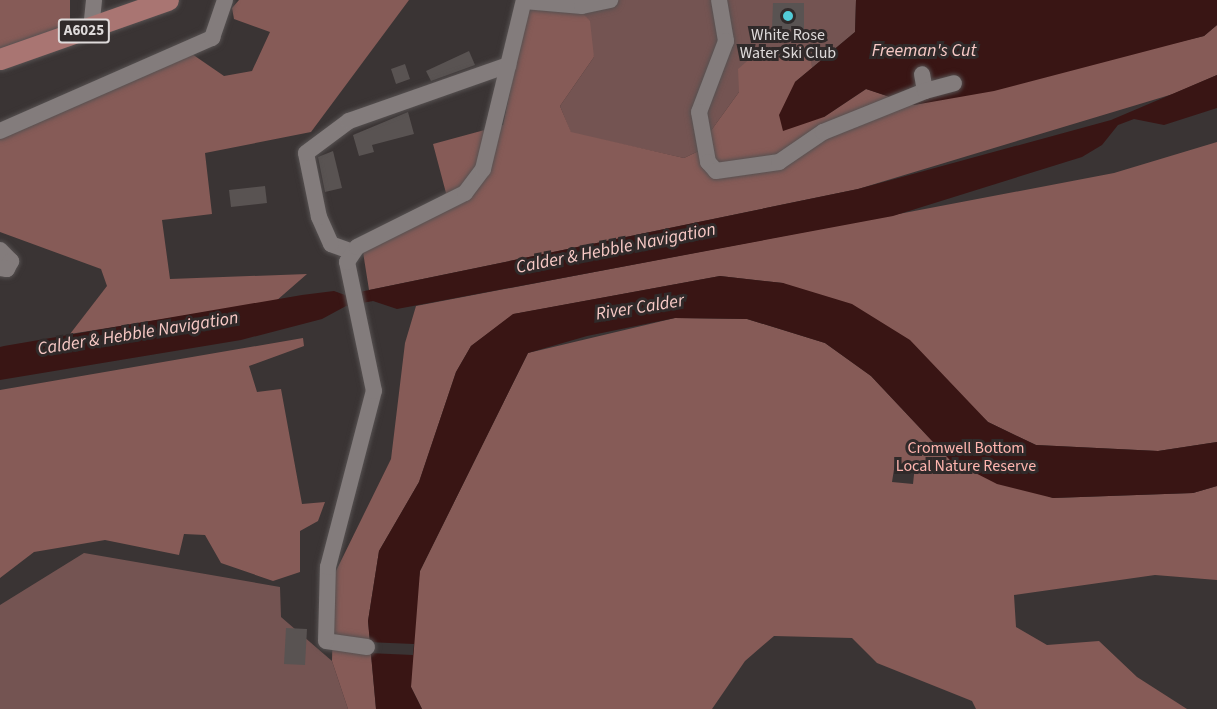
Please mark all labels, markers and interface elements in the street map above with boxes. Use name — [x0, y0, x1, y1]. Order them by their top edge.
marker: White Rose Water Ski Club — [781, 9, 795, 23]
road number: A6025 — [57, 19, 111, 43]
place label: White Rose Water Ski Club — [740, 25, 836, 63]
water label: Freeman's Cut — [872, 40, 976, 62]
water label: Calder & Hebble Navigation — [514, 219, 718, 279]
water label: River Calder — [594, 290, 686, 326]
water label: Calder & Hebble Navigation — [36, 307, 240, 361]
park label: Cromwell Bottom Local Nature Reserve — [896, 438, 1036, 476]

